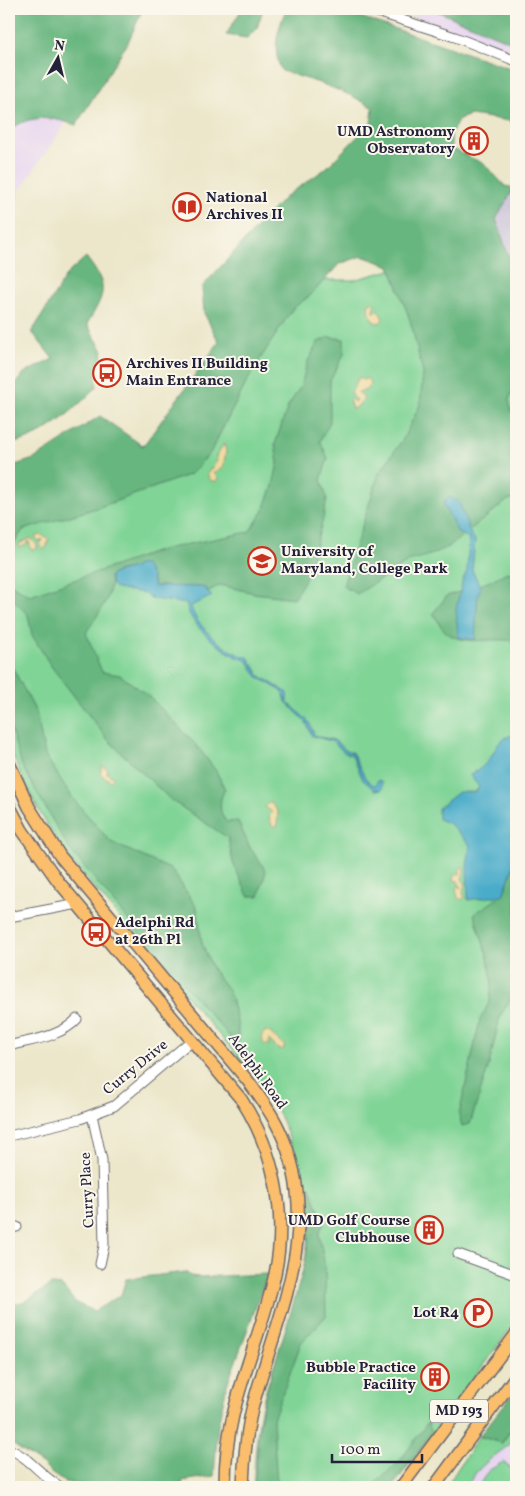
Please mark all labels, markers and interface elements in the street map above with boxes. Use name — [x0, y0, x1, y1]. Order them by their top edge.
north arrow — [32, 32, 82, 82]
text: N — [53, 36, 66, 57]
place label: UMD Astronomy Observatory — [337, 122, 456, 160]
building icon: UMD Astronomy Observatory — [459, 126, 489, 156]
place label: National Archives II — [206, 188, 283, 226]
library icon: National Archives II — [172, 192, 202, 222]
place label: Archives II Building Main Entrance — [126, 354, 268, 392]
bus stop icon: Archives II Building Main Entrance — [92, 358, 122, 388]
place label: University of Maryland, College Park — [281, 542, 448, 580]
school or university icon: University of Maryland, College Park — [247, 546, 277, 576]
place label: Adelphi Rd at 26th Pl — [115, 913, 194, 951]
bus stop icon: Adelphi Rd at 26th Pl — [81, 917, 111, 947]
street label: Adelphi Road — [222, 1030, 292, 1114]
street label: Curry Drive — [99, 1035, 173, 1101]
street label: Curry Place — [76, 1152, 100, 1228]
place label: UMD Golf Course Clubhouse — [288, 1211, 410, 1249]
building icon: UMD Golf Course Clubhouse — [414, 1215, 444, 1245]
parking icon: Lot R4 — [463, 1298, 493, 1328]
place label: Lot R4 — [413, 1303, 459, 1324]
place label: Bubble Practice Facility — [306, 1358, 417, 1396]
building icon: Bubble Practice Facility — [420, 1362, 450, 1392]
road number: MD 193 — [430, 1400, 488, 1422]
scale bar — [332, 1431, 422, 1463]
text: 100 m — [340, 1440, 380, 1461]

